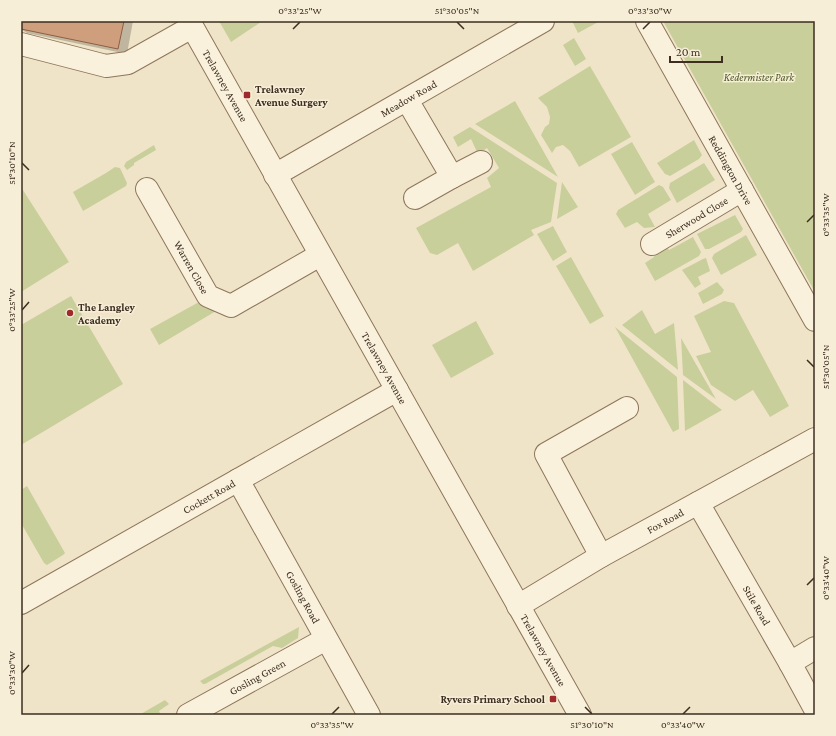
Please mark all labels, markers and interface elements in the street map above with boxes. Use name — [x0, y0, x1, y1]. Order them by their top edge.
text: 0°33'25"W — [278, 5, 322, 16]
text: 51°30'05"N — [435, 5, 480, 16]
text: 0°33'30"W — [628, 5, 673, 16]
scale bar — [670, 38, 722, 64]
text: 20 m — [676, 45, 701, 59]
street label: Trelawney Avenue — [200, 47, 250, 124]
park label: Kedermister Park — [724, 71, 795, 83]
street label: Meadow Road — [378, 77, 439, 119]
place label: Trelawney Avenue Surgery — [254, 83, 328, 108]
marker: Trelawney Avenue Surgery — [242, 90, 252, 100]
street label: Reddington Drive — [707, 133, 755, 207]
text: 51°30'10"N — [6, 141, 17, 185]
text: 0°33'35"W — [820, 193, 831, 237]
street label: Sherwood Close — [663, 194, 730, 241]
street label: Warren Close — [172, 239, 212, 296]
text: 0°33'25"W — [6, 288, 17, 332]
place label: The Langley Academy — [77, 301, 136, 326]
marker: The Langley Academy — [65, 308, 75, 318]
street label: Trelawney Avenue — [359, 330, 410, 406]
text: 51°30'05"N — [820, 344, 831, 389]
street label: Cockett Road — [181, 477, 237, 516]
street label: Fox Road — [645, 506, 686, 536]
text: 0°33'40"W — [820, 555, 831, 600]
street label: Gosling Road — [284, 569, 323, 626]
street label: Stile Road — [741, 583, 773, 627]
street label: Trelawney Avenue — [518, 612, 569, 688]
text: 0°33'30"W — [6, 650, 17, 695]
street label: Gosling Green — [227, 657, 287, 697]
place label: Ryvers Primary School — [440, 693, 546, 705]
marker: Ryvers Primary School — [548, 694, 558, 704]
text: 0°33'35"W — [310, 719, 354, 730]
text: 51°30'10"N — [570, 719, 614, 730]
text: 0°33'40"W — [661, 719, 706, 730]

